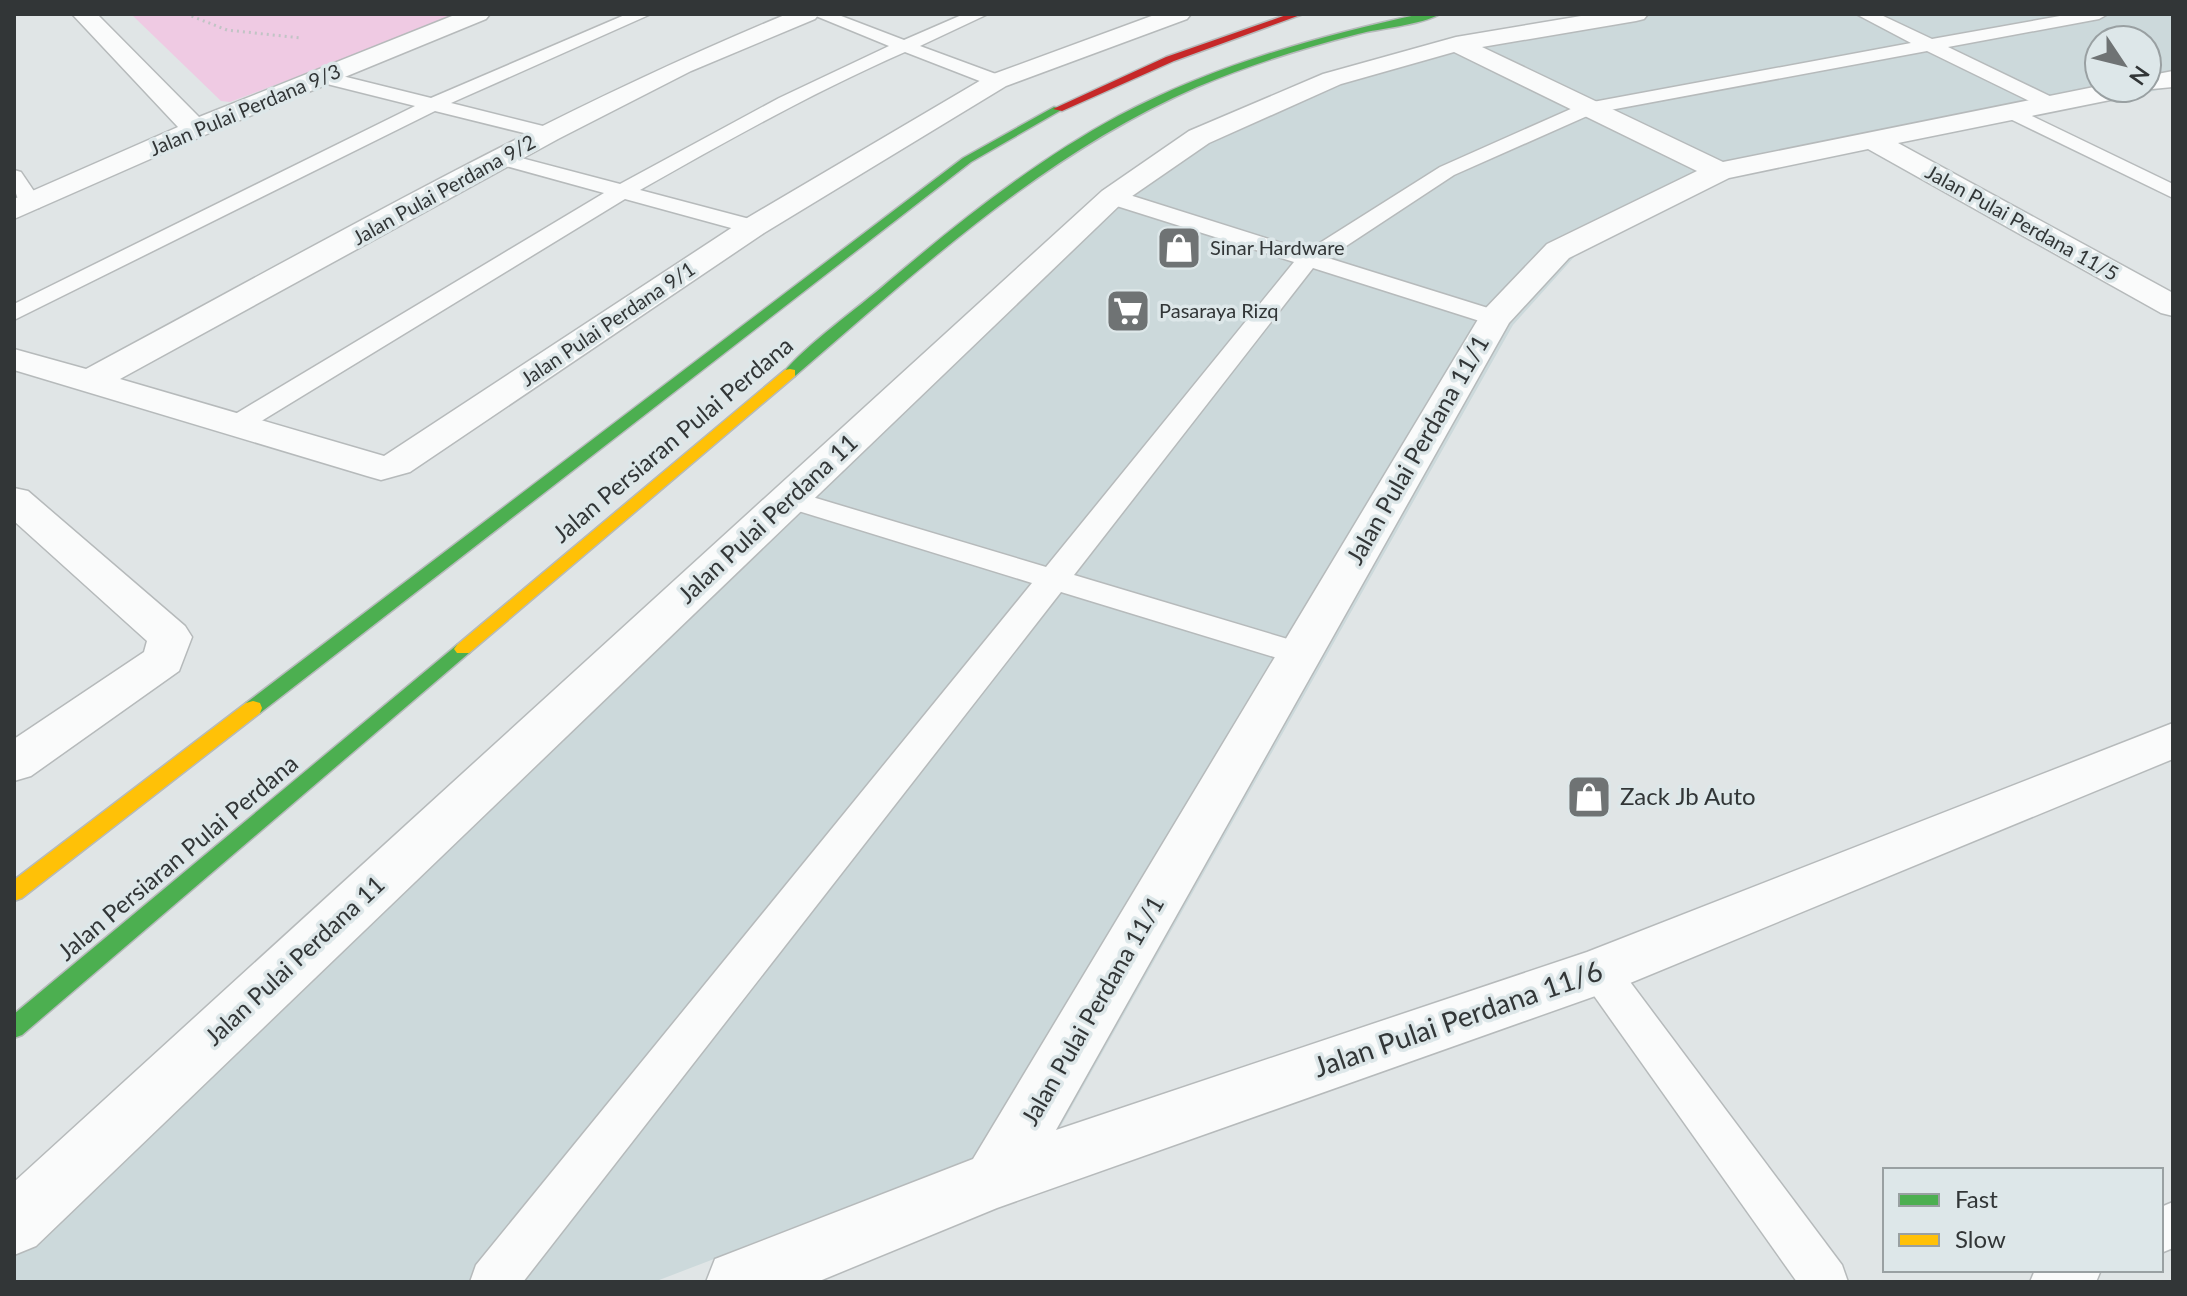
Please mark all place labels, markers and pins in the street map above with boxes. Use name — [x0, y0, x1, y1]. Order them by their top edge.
shop icon: Sinar Hardware — [1155, 224, 1203, 272]
place label: Sinar Hardware — [1210, 235, 1345, 259]
supermarket icon: Pasaraya Rizq — [1104, 287, 1152, 335]
place label: Pasaraya Rizq — [1159, 298, 1279, 322]
shop icon: Zack Jb Auto — [1565, 773, 1613, 821]
place label: Zack Jb Auto — [1620, 781, 1756, 810]

